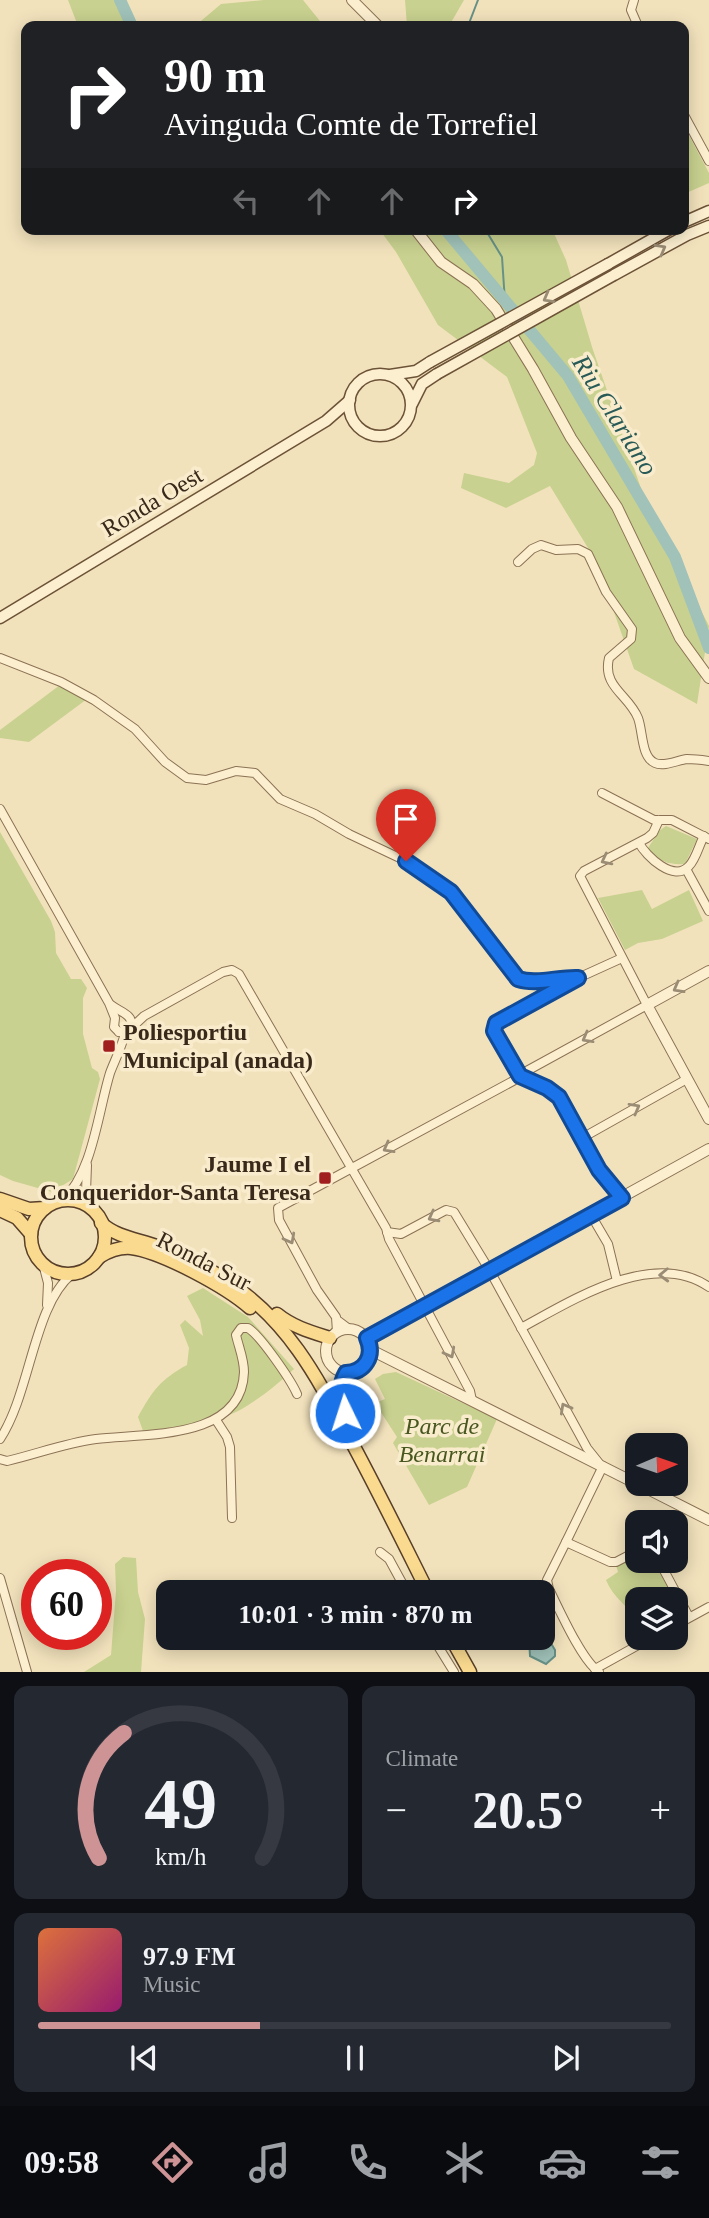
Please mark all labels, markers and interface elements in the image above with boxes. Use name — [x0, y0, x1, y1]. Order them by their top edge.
text: 90 m — [164, 48, 266, 103]
icon: right — [49, 49, 140, 140]
text: Avinguda Comte de Torrefiel — [164, 106, 538, 142]
icon: left — [227, 182, 265, 220]
icon: ahead — [300, 182, 338, 220]
icon: ahead — [373, 182, 411, 220]
icon: right — [446, 182, 484, 220]
one-way arrow — [654, 244, 666, 257]
one-way arrow — [543, 290, 556, 303]
water label: Riu Clariano — [566, 349, 663, 481]
street label: Ronda Oest — [97, 462, 207, 542]
pin — [376, 789, 436, 861]
icon: arrive — [387, 800, 425, 838]
one-way arrow — [601, 852, 613, 865]
one-way arrow — [673, 980, 685, 993]
place label: Poliesportiu Municipal (anada) — [123, 1019, 313, 1073]
one-way arrow — [582, 1029, 594, 1043]
marker: Poliesportiu Municipal (anada) — [101, 1038, 117, 1054]
one-way arrow — [627, 1103, 640, 1116]
one-way arrow — [383, 1140, 396, 1153]
place label: Jaume I el Conqueridor-Santa Teresa — [40, 1151, 311, 1205]
marker: Jaume I el Conqueridor-Santa Teresa — [317, 1170, 333, 1186]
one-way arrow — [427, 1209, 440, 1222]
street label: Ronda Sur — [153, 1226, 255, 1296]
one-way arrow — [282, 1232, 296, 1245]
one-way arrow — [658, 1267, 669, 1282]
one-way arrow — [441, 1346, 455, 1358]
position arrow — [308, 1376, 382, 1450]
one-way arrow — [560, 1402, 573, 1415]
park label: Parc de Benarrai — [399, 1413, 485, 1467]
north arrow — [625, 1433, 688, 1496]
map controls — [625, 1433, 688, 1650]
button: sound — [625, 1510, 688, 1573]
speed limit sign: 60 — [21, 1559, 112, 1650]
button: layers — [625, 1587, 688, 1650]
text: 10:01 · 3 min · 870 m — [239, 1600, 473, 1629]
text: Climate — [386, 1746, 458, 1771]
text: 49 — [144, 1764, 217, 1845]
text: 20.5° — [472, 1782, 584, 1839]
text: − — [386, 1789, 407, 1831]
text: + — [650, 1789, 671, 1831]
text: km/h — [155, 1843, 207, 1870]
text: 97.9 FM — [143, 1942, 235, 1971]
text: Music — [143, 1972, 201, 1997]
icon: previous — [125, 2039, 163, 2077]
icon: pause — [336, 2039, 374, 2077]
icon: next — [547, 2039, 585, 2077]
icon: directions — [148, 2138, 197, 2187]
icon: music — [245, 2138, 294, 2187]
icon: phone — [343, 2138, 392, 2187]
icon: climate — [440, 2138, 489, 2187]
icon: car — [538, 2138, 587, 2187]
icon: filters — [636, 2138, 685, 2187]
text: 09:58 — [24, 2144, 99, 2180]

